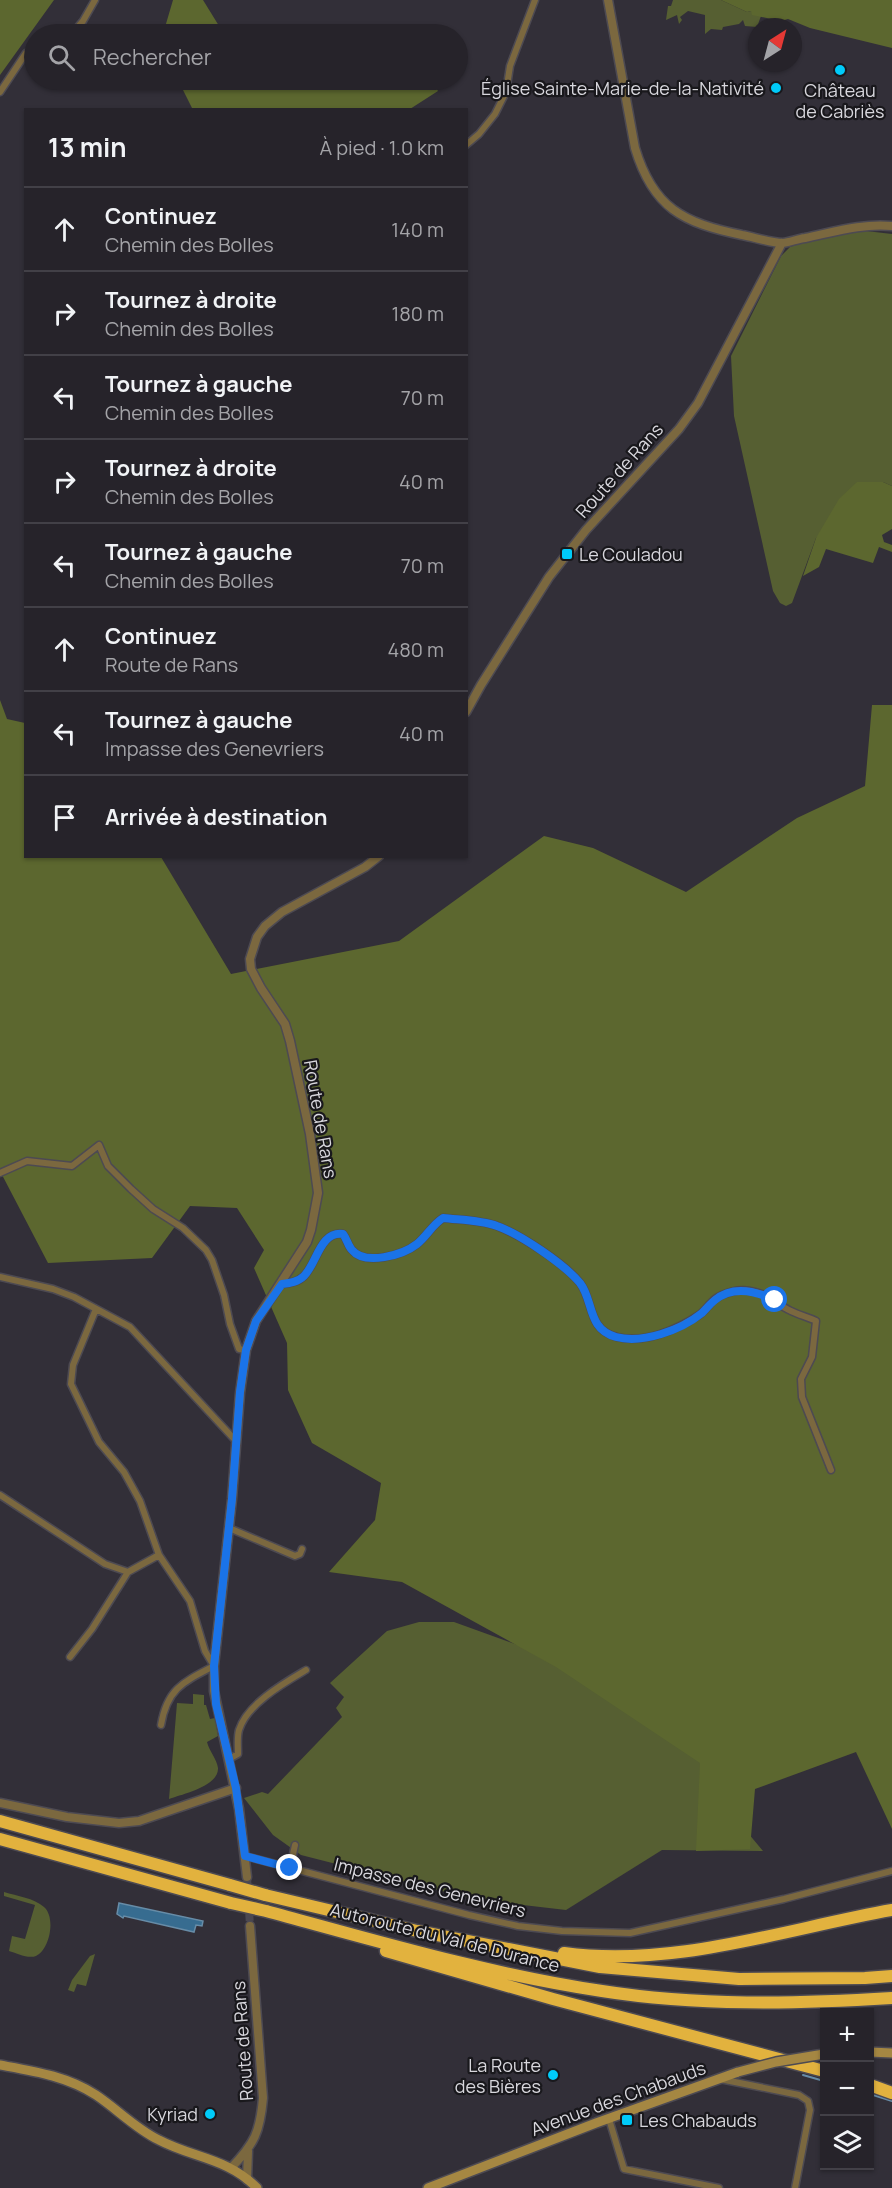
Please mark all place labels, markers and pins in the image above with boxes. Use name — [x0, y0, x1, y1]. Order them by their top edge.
marker: Château de Cabriès — [833, 63, 847, 77]
place label: Église Sainte-Marie-de-la-Nativité — [481, 76, 764, 100]
place label: Château de Cabriès — [796, 78, 884, 123]
marker: Église Sainte-Marie-de-la-Nativité — [769, 81, 783, 95]
place label: Le Couladou — [579, 542, 683, 566]
marker: Le Couladou — [560, 547, 574, 561]
place label: La Route des Bières — [455, 2053, 541, 2098]
marker: La Route des Bières — [546, 2068, 560, 2082]
place label: Kyriad — [147, 2102, 198, 2126]
marker: Kyriad — [203, 2107, 217, 2121]
place label: Les Chabauds — [639, 2108, 757, 2132]
marker: Les Chabauds — [620, 2113, 634, 2127]

